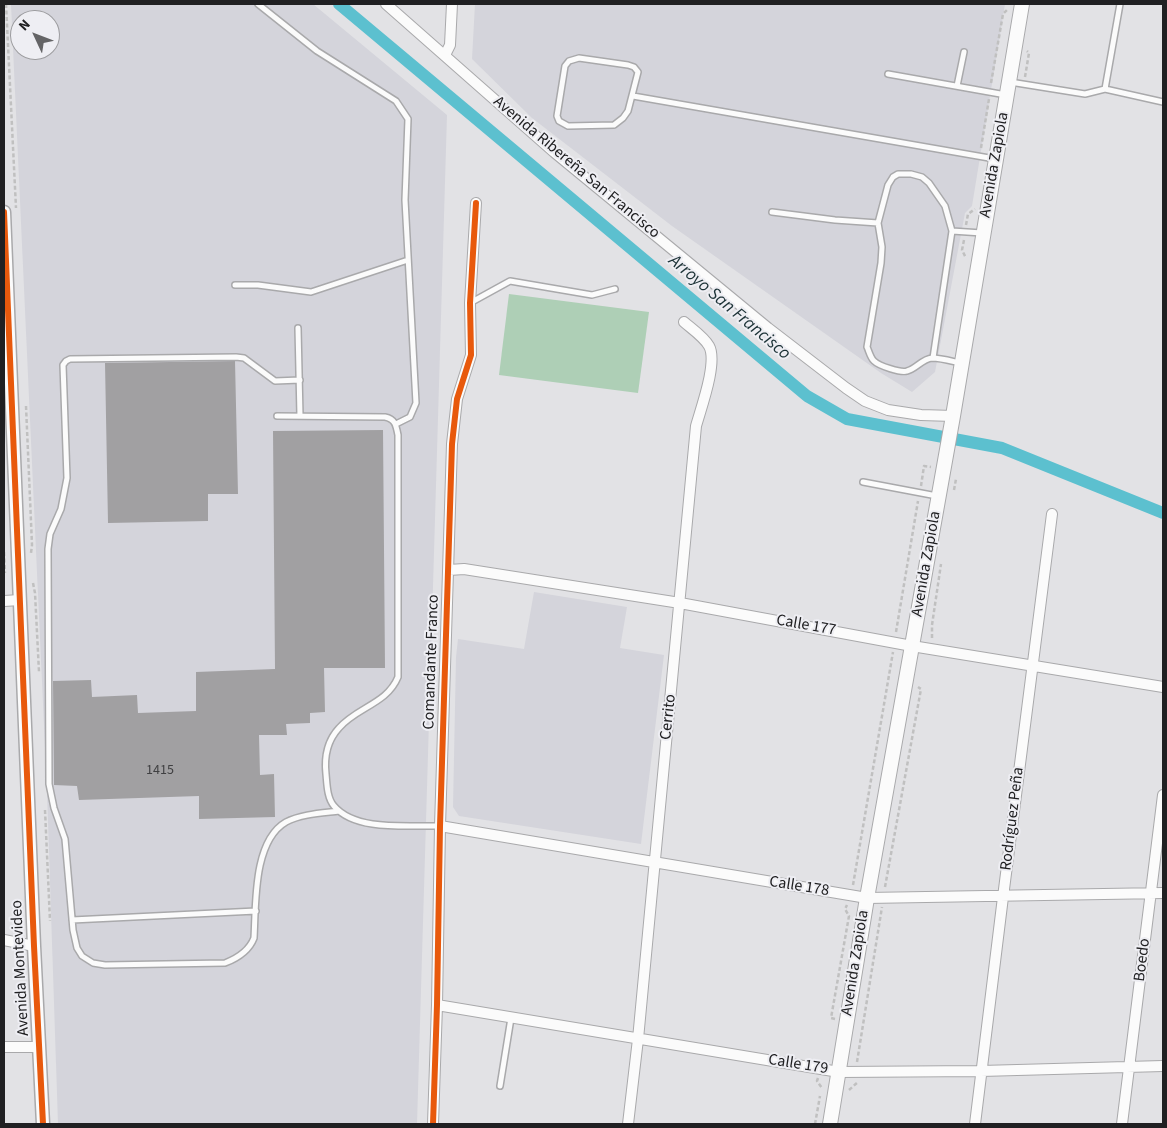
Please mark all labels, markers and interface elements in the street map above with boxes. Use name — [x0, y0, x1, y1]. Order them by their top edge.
north arrow — [10, 10, 60, 60]
text: N — [14, 15, 35, 36]
street label: Avenida Ribereña San Francisco — [489, 93, 663, 243]
street label: Avenida Zapiola — [976, 111, 1014, 219]
water label: Arroyo San Francisco — [664, 251, 794, 365]
street label: Avenida Zapiola — [908, 510, 946, 618]
street label: Comandante Franco — [420, 594, 444, 730]
street label: Calle 177 — [775, 611, 837, 641]
street label: Cerrito — [657, 693, 681, 741]
house number: 1415 — [146, 763, 174, 779]
street label: Rodríguez Peña — [997, 766, 1029, 872]
street label: Calle 178 — [768, 873, 830, 901]
street label: Avenida Montevideo — [8, 900, 34, 1036]
street label: Avenida Zapiola — [838, 909, 874, 1017]
street label: Boedo — [1131, 937, 1155, 983]
street label: Calle 179 — [767, 1051, 829, 1079]

